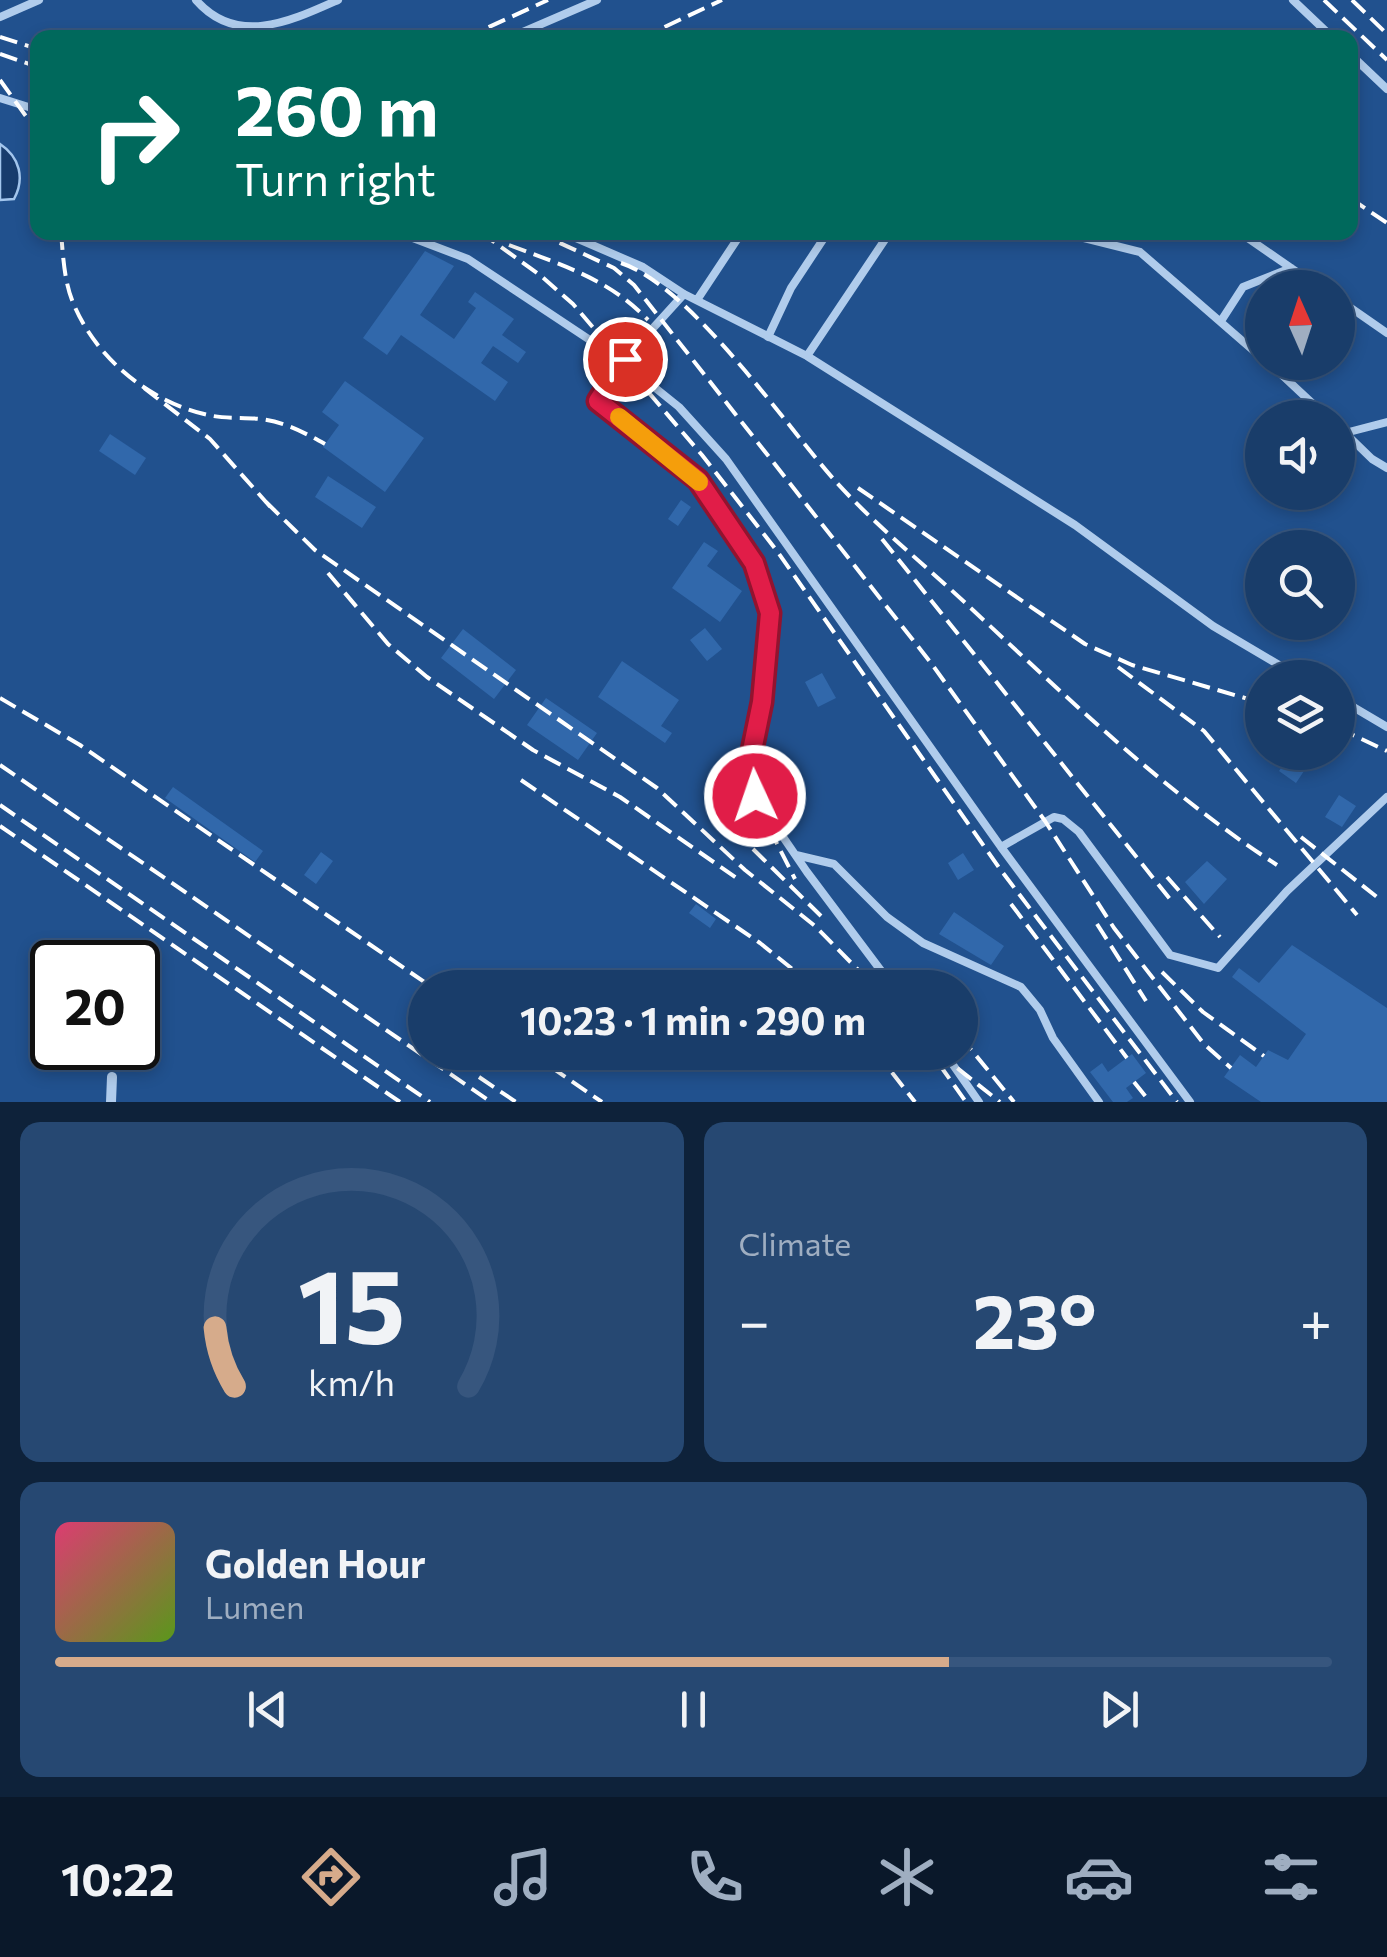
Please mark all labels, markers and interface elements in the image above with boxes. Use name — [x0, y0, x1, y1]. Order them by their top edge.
text: 260 m — [235, 65, 439, 150]
icon: right — [70, 70, 200, 200]
text: Turn right — [235, 150, 436, 205]
north arrow — [1245, 270, 1355, 380]
map controls — [1245, 270, 1355, 770]
pin — [583, 317, 668, 402]
icon: arrive — [598, 332, 653, 387]
button: sound — [1245, 400, 1355, 510]
button: search — [1245, 530, 1355, 640]
button: layers — [1245, 660, 1355, 770]
position arrow — [703, 744, 807, 848]
speed limit sign: 20 — [30, 940, 160, 1070]
text: 10:23 · 1 min · 290 m — [520, 996, 866, 1043]
text: Climate — [739, 1223, 851, 1263]
text: 15 — [298, 1238, 406, 1365]
text: 23° — [973, 1273, 1097, 1364]
text: − — [739, 1286, 770, 1353]
text: + — [1300, 1286, 1332, 1353]
text: km/h — [308, 1360, 395, 1403]
text: Golden Hour — [205, 1539, 426, 1586]
text: Lumen — [205, 1586, 304, 1626]
icon: previous — [240, 1682, 295, 1737]
icon: pause — [666, 1682, 721, 1737]
icon: next — [1092, 1682, 1147, 1737]
icon: directions — [296, 1842, 366, 1912]
icon: music — [488, 1842, 558, 1912]
icon: phone — [680, 1842, 750, 1912]
icon: climate — [872, 1842, 942, 1912]
icon: car — [1064, 1842, 1134, 1912]
icon: filters — [1256, 1842, 1326, 1912]
text: 10:22 — [61, 1850, 174, 1905]

